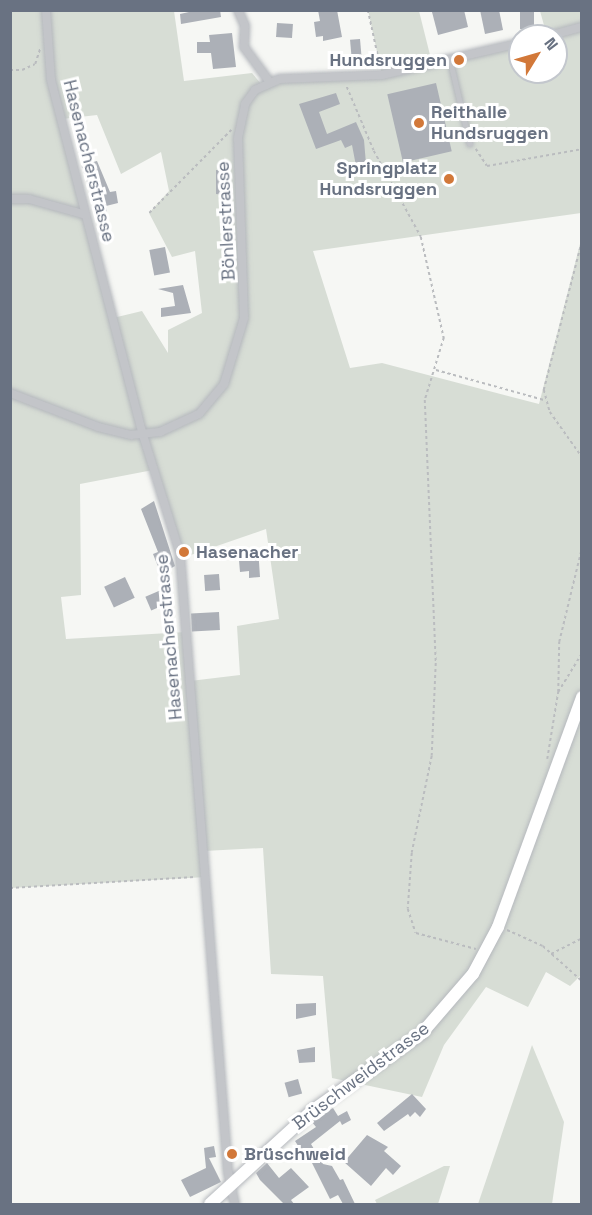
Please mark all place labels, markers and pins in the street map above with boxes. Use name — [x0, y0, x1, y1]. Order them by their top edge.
place label: Hundsruggen — [329, 49, 447, 71]
marker: Hundsruggen — [452, 53, 466, 67]
place label: Reithalle Hundsruggen — [431, 102, 549, 144]
marker: Reithalle Hundsruggen — [412, 116, 426, 130]
place label: Springplatz Hundsruggen — [319, 158, 437, 201]
marker: Springplatz Hundsruggen — [442, 172, 456, 186]
place label: Hasenacher — [196, 541, 298, 563]
marker: Hasenacher — [177, 545, 191, 559]
place label: Brüschweid — [244, 1143, 346, 1165]
marker: Brüschweid — [225, 1147, 239, 1161]

